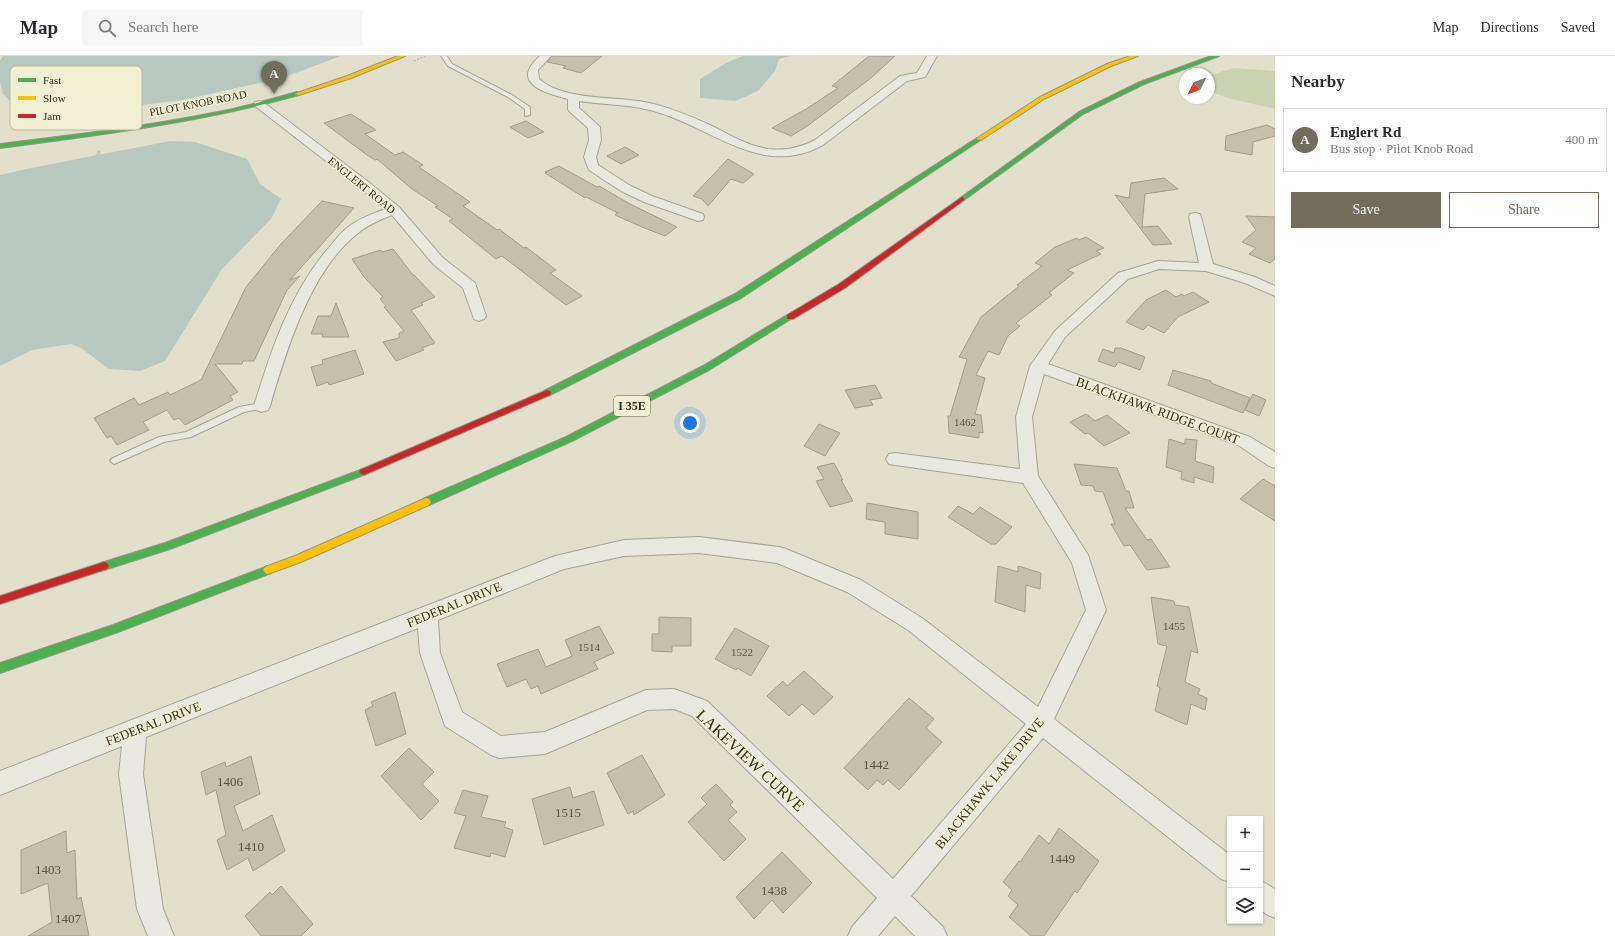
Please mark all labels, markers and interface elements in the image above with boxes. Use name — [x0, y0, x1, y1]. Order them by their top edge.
search box — [82, 10, 362, 46]
text: Map — [20, 17, 58, 38]
icon: search — [96, 17, 118, 39]
text: Search here — [128, 19, 198, 35]
text: Map — [1433, 20, 1458, 35]
text: Directions — [1480, 20, 1539, 35]
text: Saved — [1561, 20, 1595, 35]
pin: A — [261, 61, 287, 94]
legend — [10, 66, 142, 130]
north arrow — [1179, 68, 1215, 104]
text: Nearby — [1291, 72, 1345, 91]
text: Fast — [43, 74, 61, 86]
street label: PILOT KNOB ROAD — [148, 88, 248, 118]
text: Slow — [43, 92, 66, 104]
text: Jam — [43, 110, 61, 122]
text: Englert Rd — [1330, 124, 1401, 140]
text: A — [1300, 132, 1310, 147]
text: 400 m — [1565, 132, 1598, 147]
text: Bus stop · Pilot Knob Road — [1330, 141, 1473, 156]
street label: ENGLERT ROAD — [326, 154, 398, 216]
button: Save — [1291, 192, 1441, 228]
button: Share — [1449, 192, 1599, 228]
street label: BLACKHAWK RIDGE COURT — [1074, 374, 1242, 447]
road number: I 35E — [614, 396, 650, 416]
your location — [680, 413, 700, 433]
house number: 1462 — [954, 416, 976, 428]
street label: FEDERAL DRIVE — [405, 579, 504, 630]
house number: 1455 — [1163, 620, 1186, 632]
house number: 1514 — [578, 641, 601, 653]
house number: 1522 — [731, 646, 753, 658]
street label: FEDERAL DRIVE — [103, 698, 203, 749]
street label: LAKEVIEW CURVE — [693, 706, 808, 815]
street label: BLACKHAWK LAKE DRIVE — [932, 715, 1047, 852]
house number: 1442 — [863, 757, 889, 772]
house number: 1406 — [217, 774, 244, 789]
house number: 1515 — [555, 805, 581, 820]
map controls — [1227, 816, 1263, 924]
button: + — [1227, 816, 1263, 852]
house number: 1410 — [238, 839, 264, 854]
house number: 1449 — [1049, 851, 1075, 866]
button: − — [1227, 852, 1263, 888]
house number: 1403 — [35, 862, 61, 877]
house number: 1438 — [761, 883, 787, 898]
button: layers — [1227, 888, 1263, 924]
house number: 1407 — [55, 911, 82, 926]

